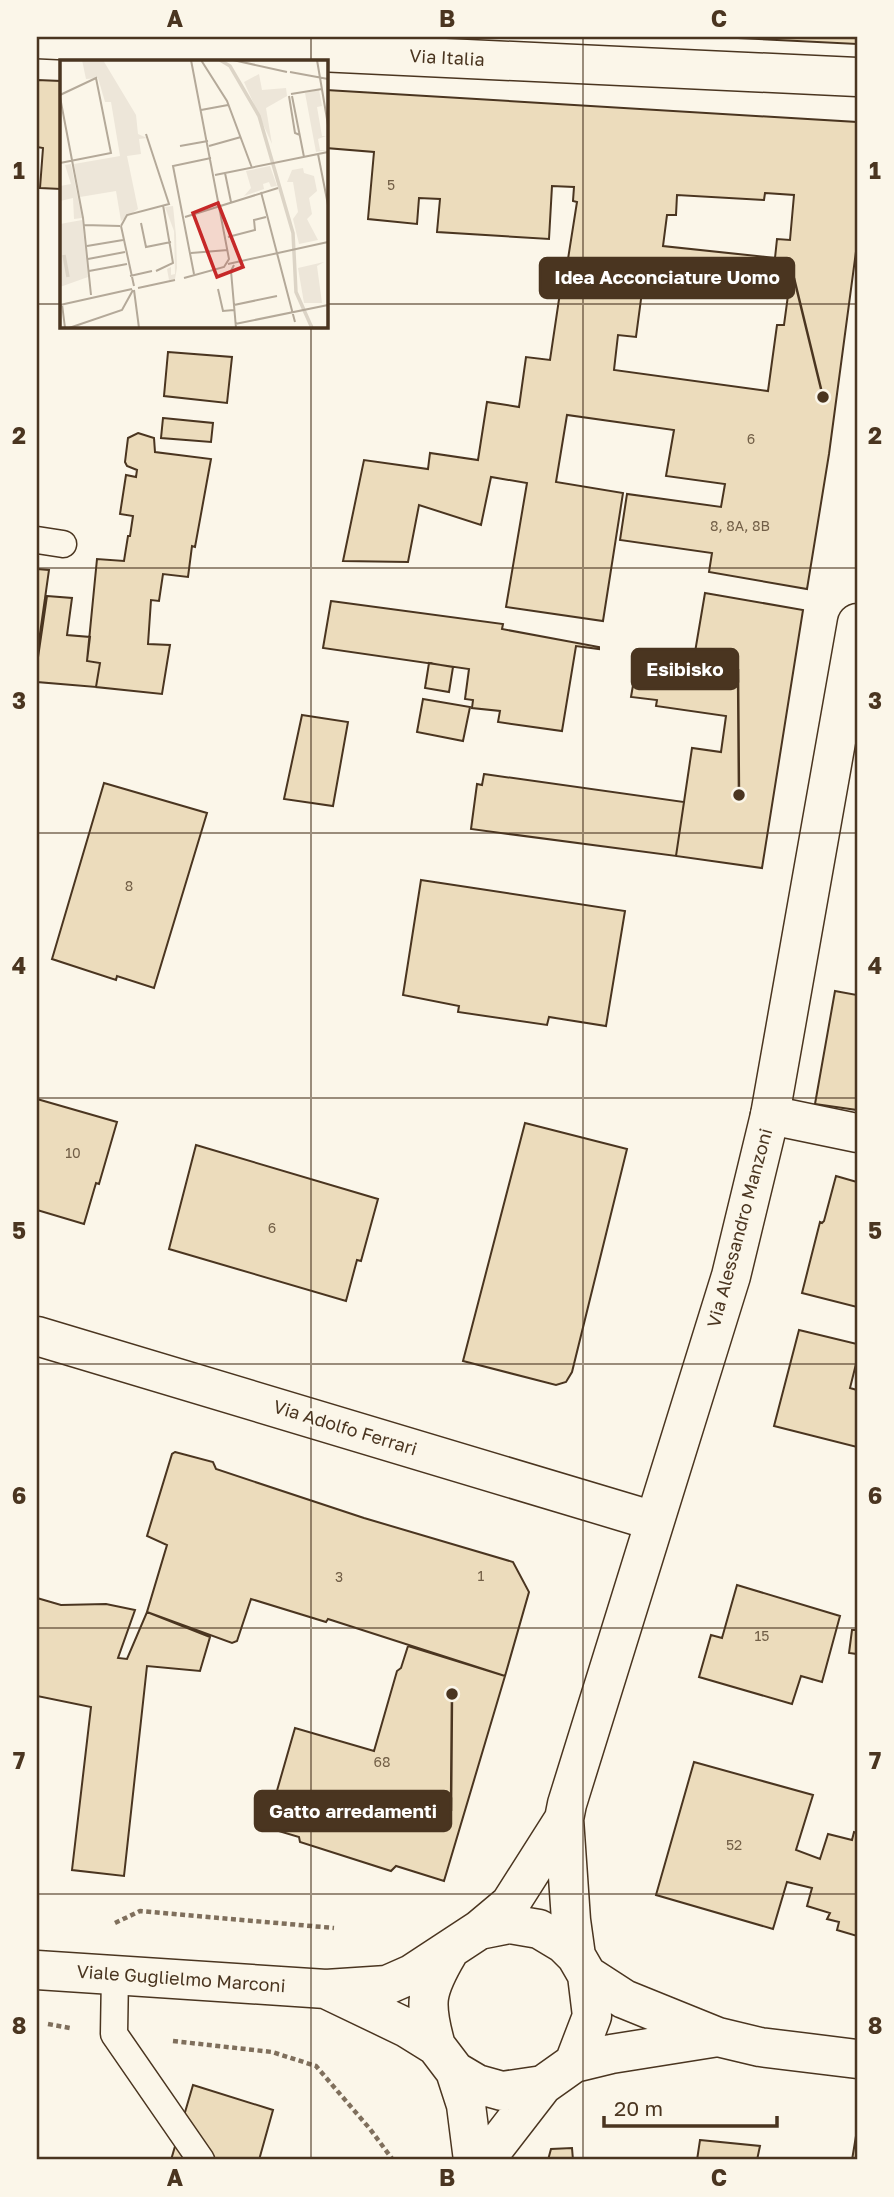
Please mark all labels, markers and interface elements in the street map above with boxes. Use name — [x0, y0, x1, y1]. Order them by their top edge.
text: A — [167, 4, 184, 32]
text: B — [439, 4, 455, 32]
text: C — [711, 4, 727, 32]
street label: Via Italia — [409, 44, 485, 70]
inset map — [60, 60, 327, 327]
text: 1 — [13, 156, 25, 184]
text: 1 — [869, 156, 881, 184]
house number: 5 — [387, 176, 395, 193]
callout: Idea Acconciature Uomo — [540, 258, 794, 298]
text: Idea Acconciature Uomo — [554, 265, 780, 288]
text: 2 — [12, 421, 26, 449]
text: 2 — [868, 421, 882, 449]
house number: 6 — [747, 430, 755, 447]
house number: 8, 8A, 8B — [710, 517, 770, 534]
callout: Esibisko — [632, 649, 738, 689]
text: Esibisko — [646, 657, 724, 680]
text: 3 — [12, 686, 26, 714]
text: 3 — [868, 686, 882, 714]
house number: 8 — [125, 877, 133, 894]
text: 4 — [12, 951, 26, 979]
text: 4 — [868, 951, 882, 979]
street label: Via Alessandro Manzoni — [702, 1126, 776, 1330]
house number: 10 — [65, 1144, 81, 1161]
text: 5 — [12, 1216, 26, 1244]
text: 5 — [868, 1216, 882, 1244]
house number: 6 — [268, 1219, 276, 1236]
street label: Via Adolfo Ferrari — [271, 1395, 420, 1459]
text: 6 — [12, 1481, 26, 1509]
text: 6 — [868, 1481, 882, 1509]
house number: 1 — [478, 1567, 485, 1584]
house number: 3 — [335, 1568, 343, 1585]
house number: 15 — [755, 1627, 769, 1644]
text: 7 — [13, 1746, 25, 1774]
text: 7 — [869, 1746, 881, 1774]
house number: 68 — [373, 1753, 391, 1770]
callout: Gatto arredamenti — [255, 1791, 451, 1831]
text: Gatto arredamenti — [269, 1799, 437, 1822]
house number: 52 — [726, 1836, 742, 1853]
street label: Viale Guglielmo Marconi — [76, 1960, 286, 1996]
text: 8 — [12, 2011, 26, 2039]
text: 8 — [868, 2011, 882, 2039]
scale bar — [604, 2085, 777, 2129]
text: 20 m — [614, 2095, 663, 2121]
text: A — [167, 2163, 184, 2191]
text: B — [439, 2163, 455, 2191]
text: C — [711, 2163, 727, 2191]

